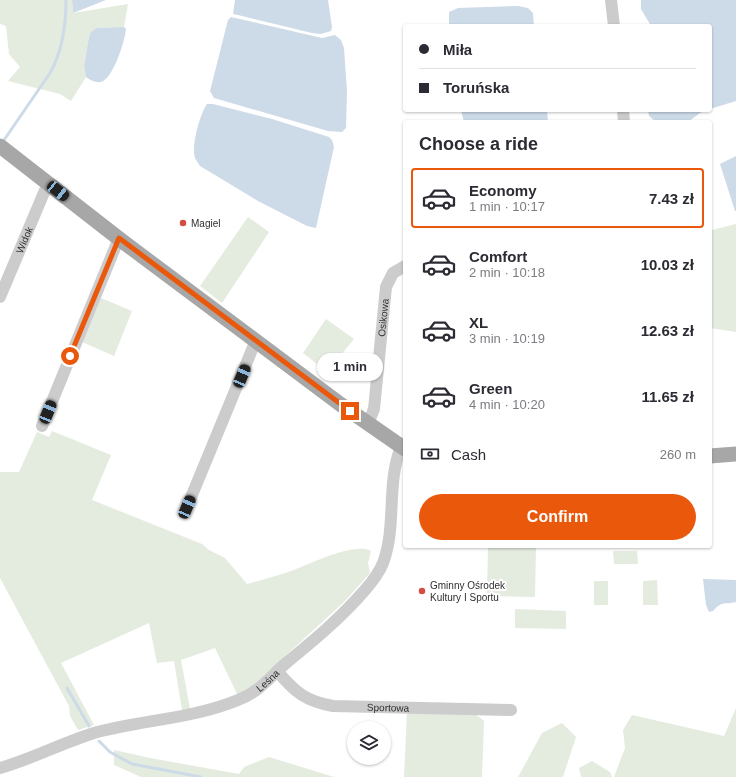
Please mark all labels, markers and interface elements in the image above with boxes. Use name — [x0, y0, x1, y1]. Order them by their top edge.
text: Miła — [443, 41, 472, 58]
text: Toruńska — [443, 79, 509, 96]
text: Choose a ride — [419, 134, 538, 154]
car — [45, 179, 71, 203]
icon: car — [421, 180, 457, 216]
text: Economy — [469, 182, 537, 199]
text: 7.43 zł — [649, 190, 694, 207]
text: 1 min · 10:17 — [469, 199, 545, 214]
marker: Magiel — [178, 218, 188, 228]
place label: Magiel — [191, 218, 220, 229]
street label: Widok — [14, 224, 35, 255]
icon: car — [421, 246, 457, 282]
text: Comfort — [469, 248, 527, 265]
text: 10.03 zł — [641, 256, 694, 273]
text: 2 min · 10:18 — [469, 265, 545, 280]
street label: Osikowa — [376, 298, 390, 337]
icon: car — [421, 312, 457, 348]
text: XL — [469, 314, 488, 331]
text: 12.63 zł — [641, 322, 694, 339]
text: 3 min · 10:19 — [469, 331, 545, 346]
route start — [61, 347, 79, 365]
callout: 1 min — [317, 353, 383, 381]
text: 1 min — [333, 359, 367, 374]
car — [232, 363, 252, 389]
icon: car — [421, 378, 457, 414]
text: Green — [469, 380, 512, 397]
text: 11.65 zł — [641, 388, 694, 405]
text: 4 min · 10:20 — [469, 397, 545, 412]
car — [38, 399, 58, 425]
route end — [341, 402, 359, 420]
icon: cash — [419, 443, 441, 465]
text: Cash — [451, 446, 486, 463]
text: 260 m — [660, 447, 696, 462]
car — [177, 494, 197, 520]
button: Confirm — [419, 494, 696, 540]
place label: Gminny Ośrodek Kultury I Sportu — [430, 580, 506, 603]
marker: Gminny Ośrodek Kultury I Sportu — [417, 586, 427, 596]
street label: Leśna — [254, 667, 281, 694]
street label: Sportowa — [367, 701, 410, 713]
map controls — [347, 721, 391, 765]
button: layers — [347, 721, 391, 765]

